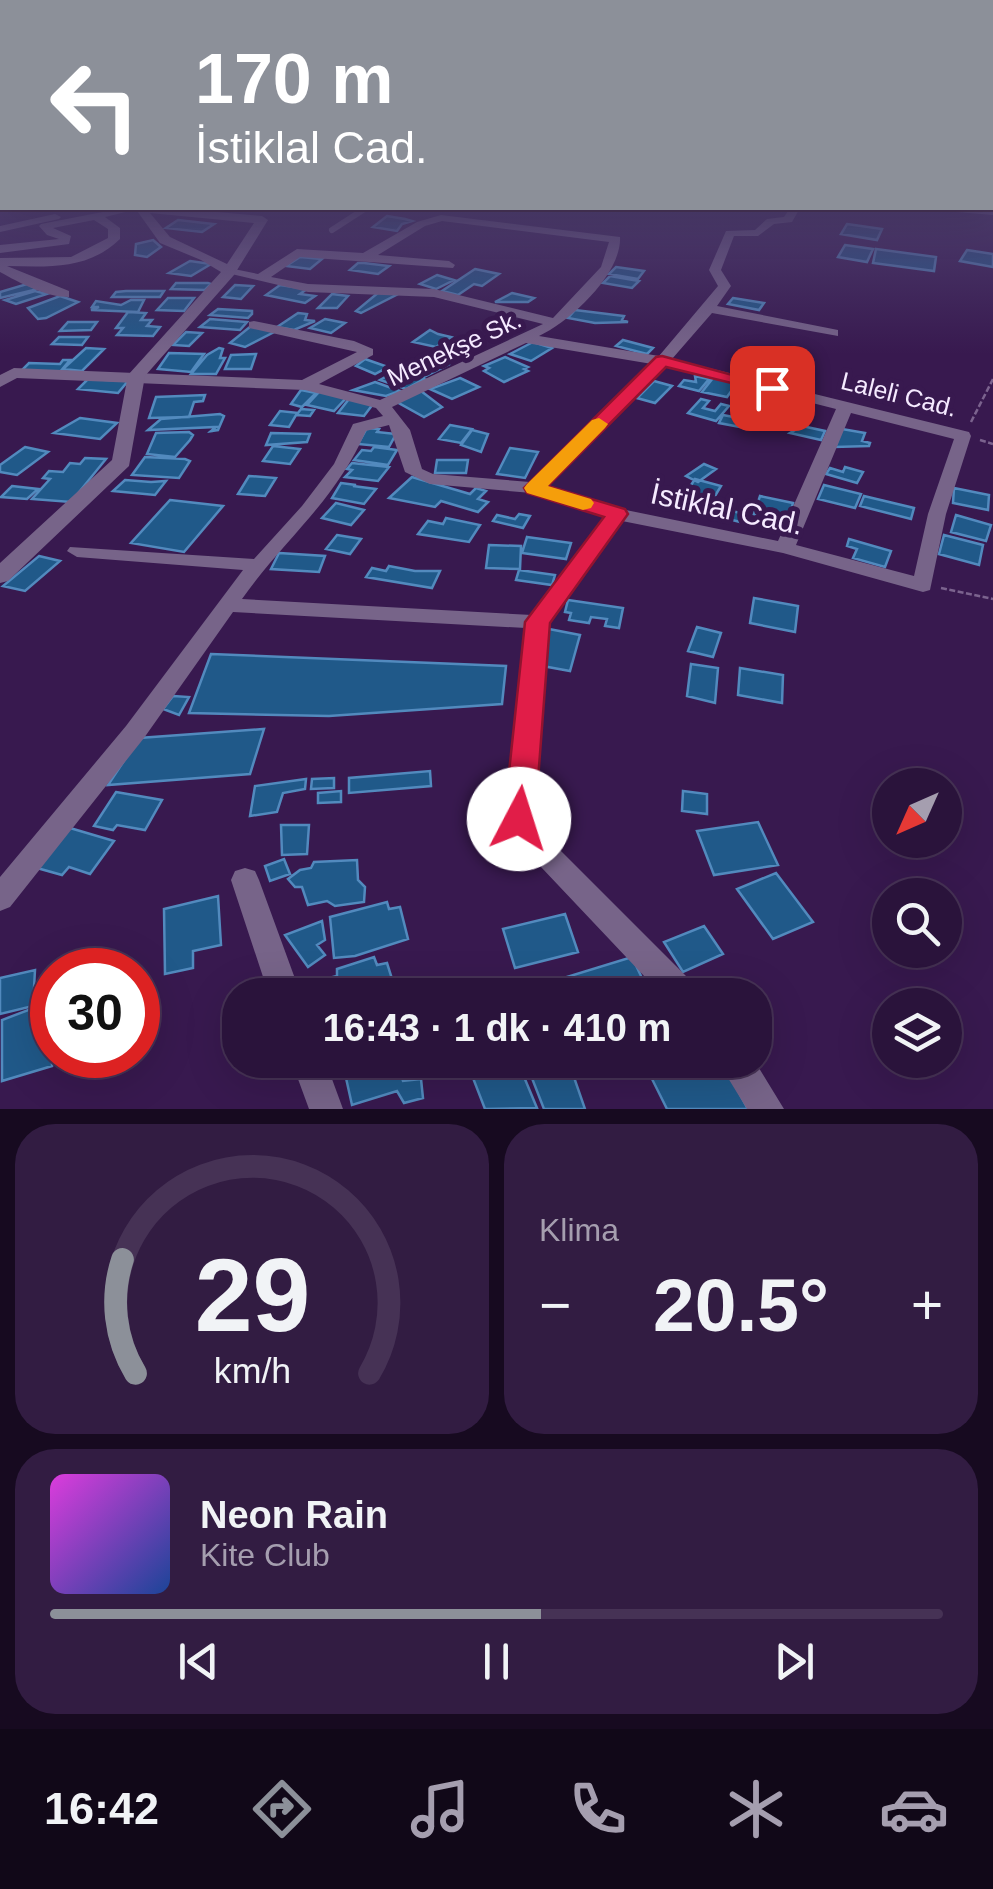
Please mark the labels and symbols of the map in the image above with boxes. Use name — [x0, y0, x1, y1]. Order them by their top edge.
street label: Menekşe Sk. — [383, 305, 525, 391]
pin — [730, 346, 815, 431]
street label: Laleli Cad. — [838, 366, 960, 422]
street label: İstiklal Cad. — [648, 476, 806, 541]
position arrow — [467, 767, 571, 871]
north arrow — [872, 768, 962, 858]
speed limit sign: 30 — [30, 948, 160, 1078]

